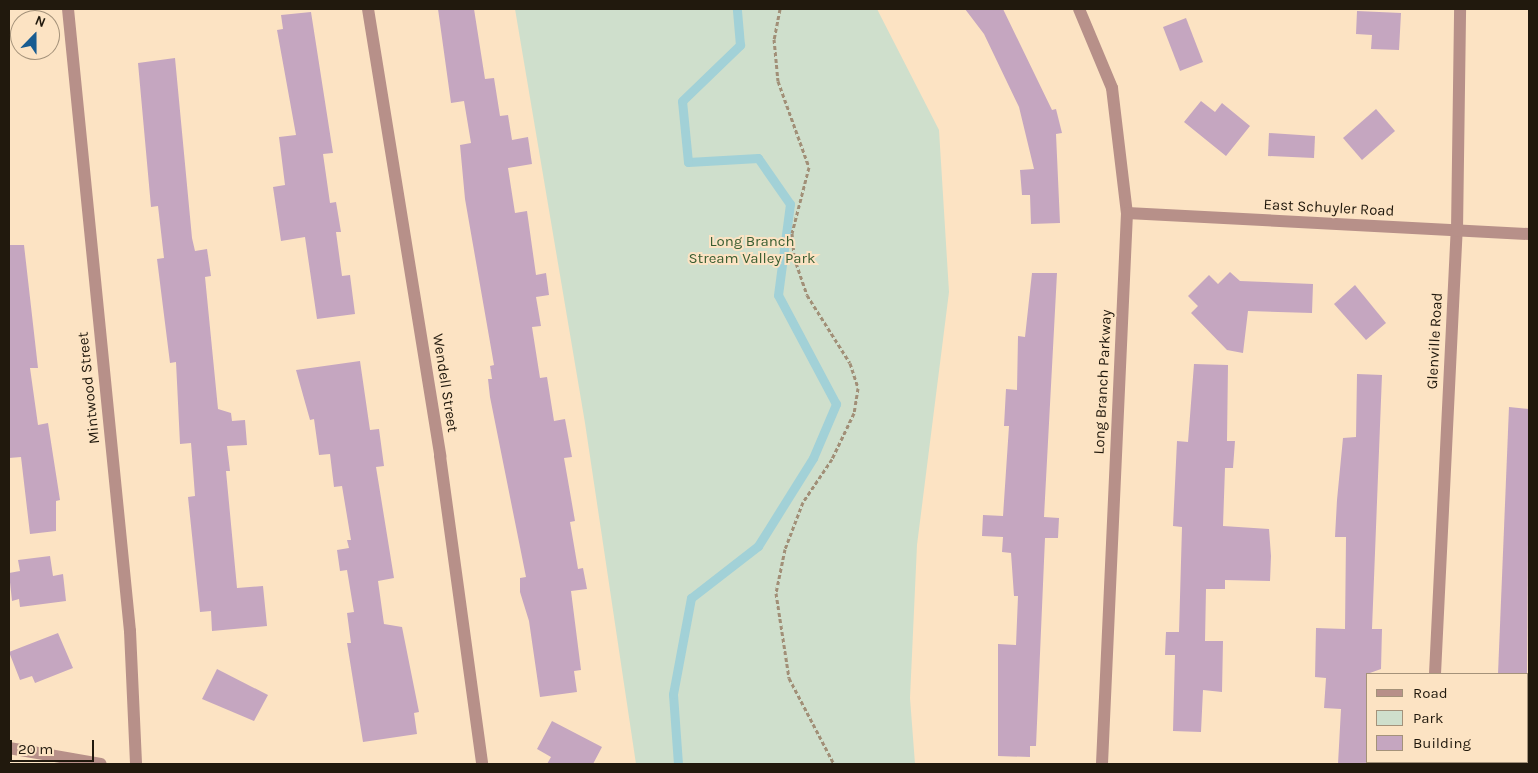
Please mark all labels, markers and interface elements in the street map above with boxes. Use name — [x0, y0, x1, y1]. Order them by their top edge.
north arrow — [10, 10, 60, 60]
text: N — [33, 12, 48, 31]
street label: East Schuyler Road — [1263, 196, 1395, 220]
park label: Long Branch Stream Valley Park — [689, 232, 815, 267]
street label: Glenville Road — [1423, 292, 1447, 390]
street label: Long Branch Parkway — [1090, 309, 1116, 455]
street label: Mintwood Street — [74, 331, 104, 445]
street label: Wendell Street — [428, 332, 462, 434]
legend — [1366, 673, 1528, 763]
text: Road — [1413, 684, 1448, 702]
text: Park — [1413, 709, 1443, 727]
scale bar — [12, 730, 96, 762]
text: Building — [1413, 734, 1471, 752]
text: 20 m — [18, 740, 53, 758]

